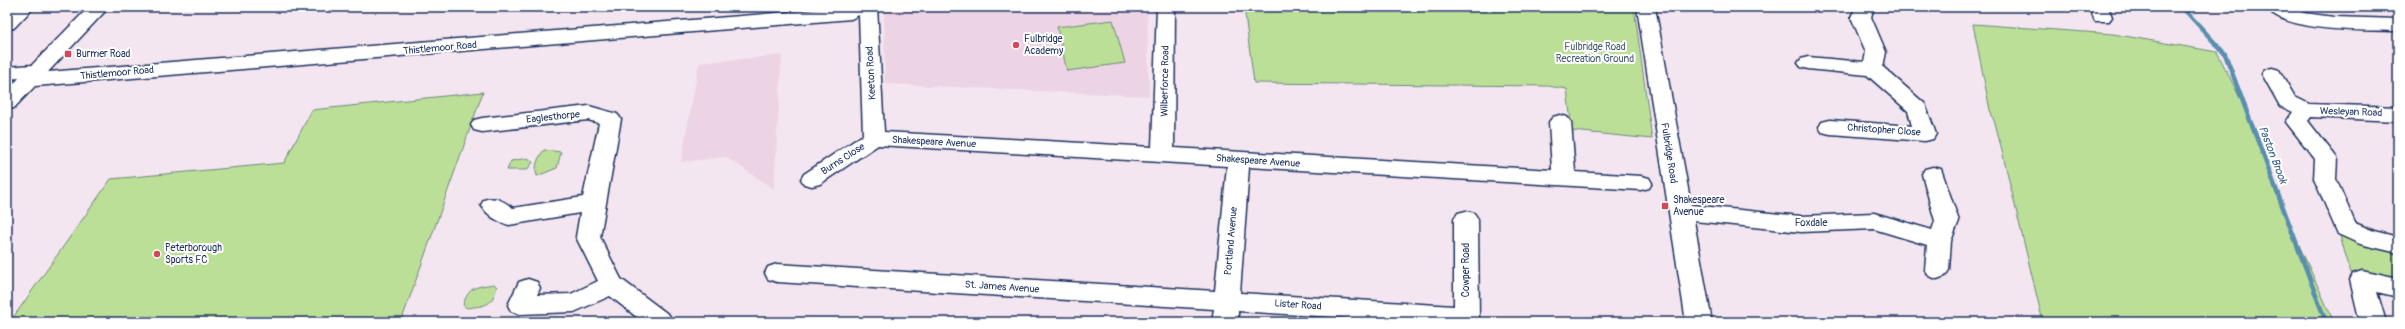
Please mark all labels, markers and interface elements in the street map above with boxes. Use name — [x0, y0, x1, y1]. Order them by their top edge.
place label: Fulbridge Academy — [1024, 33, 1064, 57]
street label: Thistlemoor Road — [403, 39, 477, 57]
marker: Fulbridge Academy — [1011, 40, 1021, 50]
park label: Fulbridge Road Recreation Ground — [1556, 41, 1634, 65]
street label: Wilberforce Road — [1158, 45, 1172, 117]
street label: Keeton Road — [864, 46, 878, 100]
place label: Burmer Road — [76, 48, 131, 60]
marker: Burmer Road — [63, 49, 73, 59]
street label: Thistlemoor Road — [80, 64, 154, 82]
street label: Wesleyan Road — [2320, 105, 2382, 119]
street label: Eaglesthorpe — [526, 108, 581, 126]
street label: Christopher Close — [1847, 121, 1921, 139]
street label: Fulbridge Road — [1658, 122, 1680, 184]
water label: Paston Brook — [2256, 124, 2290, 187]
street label: Shakespeare Avenue — [892, 134, 976, 150]
street label: Burns Close — [819, 140, 867, 178]
street label: Shakespeare Avenue — [1216, 152, 1301, 170]
place label: Shakespeare Avenue — [1673, 194, 1724, 218]
marker: Shakespeare Avenue — [1660, 201, 1670, 211]
street label: Portland Avenue — [1222, 206, 1240, 276]
street label: Foxdale — [1795, 217, 1827, 229]
place label: Peterborough Sports FC — [165, 242, 222, 266]
street label: Cowper Road — [1460, 243, 1472, 297]
marker: Peterborough Sports FC — [152, 249, 162, 259]
street label: St. James Avenue — [964, 278, 1040, 296]
street label: Lister Road — [1274, 297, 1322, 313]

